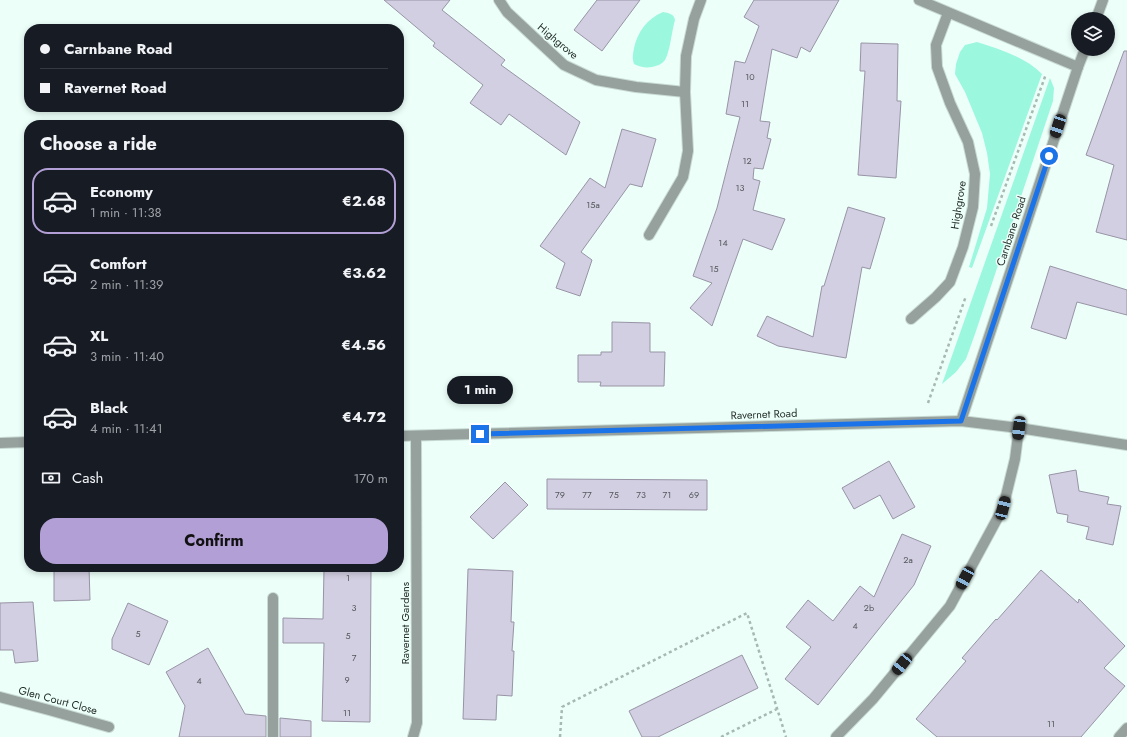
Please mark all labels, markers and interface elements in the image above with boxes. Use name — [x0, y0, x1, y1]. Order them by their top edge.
map controls — [1071, 12, 1115, 56]
button: layers — [1071, 12, 1115, 56]
street label: Highgrove — [534, 19, 582, 63]
text: Carnbane Road — [64, 38, 172, 60]
house number: 10 — [745, 70, 755, 83]
text: Ravernet Road — [64, 77, 167, 99]
house number: 11 — [741, 97, 749, 110]
car — [1049, 113, 1067, 139]
text: Choose a ride — [40, 131, 157, 157]
route start — [1040, 147, 1058, 165]
house number: 12 — [742, 154, 752, 167]
street label: Highgrove — [946, 179, 970, 230]
text: Economy — [90, 181, 153, 203]
house number: 13 — [736, 181, 745, 194]
icon: car — [42, 183, 78, 219]
text: €2.68 — [342, 190, 386, 212]
street label: Carnbane Road — [992, 194, 1030, 268]
house number: 15a — [586, 198, 600, 211]
text: 1 min · 11:38 — [90, 203, 162, 222]
house number: 14 — [718, 236, 728, 249]
text: Comfort — [90, 253, 147, 275]
icon: car — [42, 255, 78, 291]
text: €3.62 — [342, 262, 386, 284]
house number: 15 — [709, 262, 719, 275]
text: 2 min · 11:39 — [90, 275, 164, 294]
text: XL — [90, 325, 108, 347]
icon: car — [42, 327, 78, 363]
text: €4.56 — [341, 334, 386, 356]
text: 3 min · 11:40 — [90, 347, 164, 366]
callout: 1 min — [447, 376, 513, 404]
text: 1 min — [464, 380, 496, 399]
text: Black — [90, 397, 128, 419]
icon: car — [42, 399, 78, 435]
street label: Ravernet Road — [730, 405, 798, 423]
text: €4.72 — [342, 406, 386, 428]
car — [1012, 415, 1026, 441]
text: 4 min · 11:41 — [90, 419, 163, 438]
route end — [471, 425, 489, 443]
icon: cash — [40, 467, 62, 489]
text: Cash — [72, 467, 103, 489]
text: 170 m — [353, 469, 388, 488]
house number: 79 — [555, 488, 565, 501]
house number: 77 — [582, 488, 592, 501]
house number: 75 — [609, 488, 619, 501]
house number: 73 — [636, 488, 646, 501]
house number: 71 — [663, 488, 671, 501]
house number: 69 — [689, 488, 699, 501]
car — [994, 495, 1012, 521]
button: Confirm — [40, 518, 388, 564]
house number: 2a — [903, 553, 913, 566]
car — [954, 565, 976, 591]
house number: 1 — [346, 571, 350, 584]
street label: Ravernet Gardens — [397, 581, 413, 664]
house number: 3 — [352, 601, 357, 614]
house number: 2b — [864, 601, 874, 614]
house number: 4 — [852, 619, 858, 632]
house number: 5 — [135, 627, 141, 640]
house number: 5 — [345, 629, 351, 642]
house number: 7 — [352, 651, 357, 664]
car — [890, 651, 914, 677]
house number: 9 — [344, 673, 350, 686]
house number: 4 — [196, 674, 202, 687]
street label: Glen Court Close — [17, 682, 100, 718]
house number: 11 — [343, 706, 351, 719]
house number: 11 — [1047, 717, 1055, 730]

